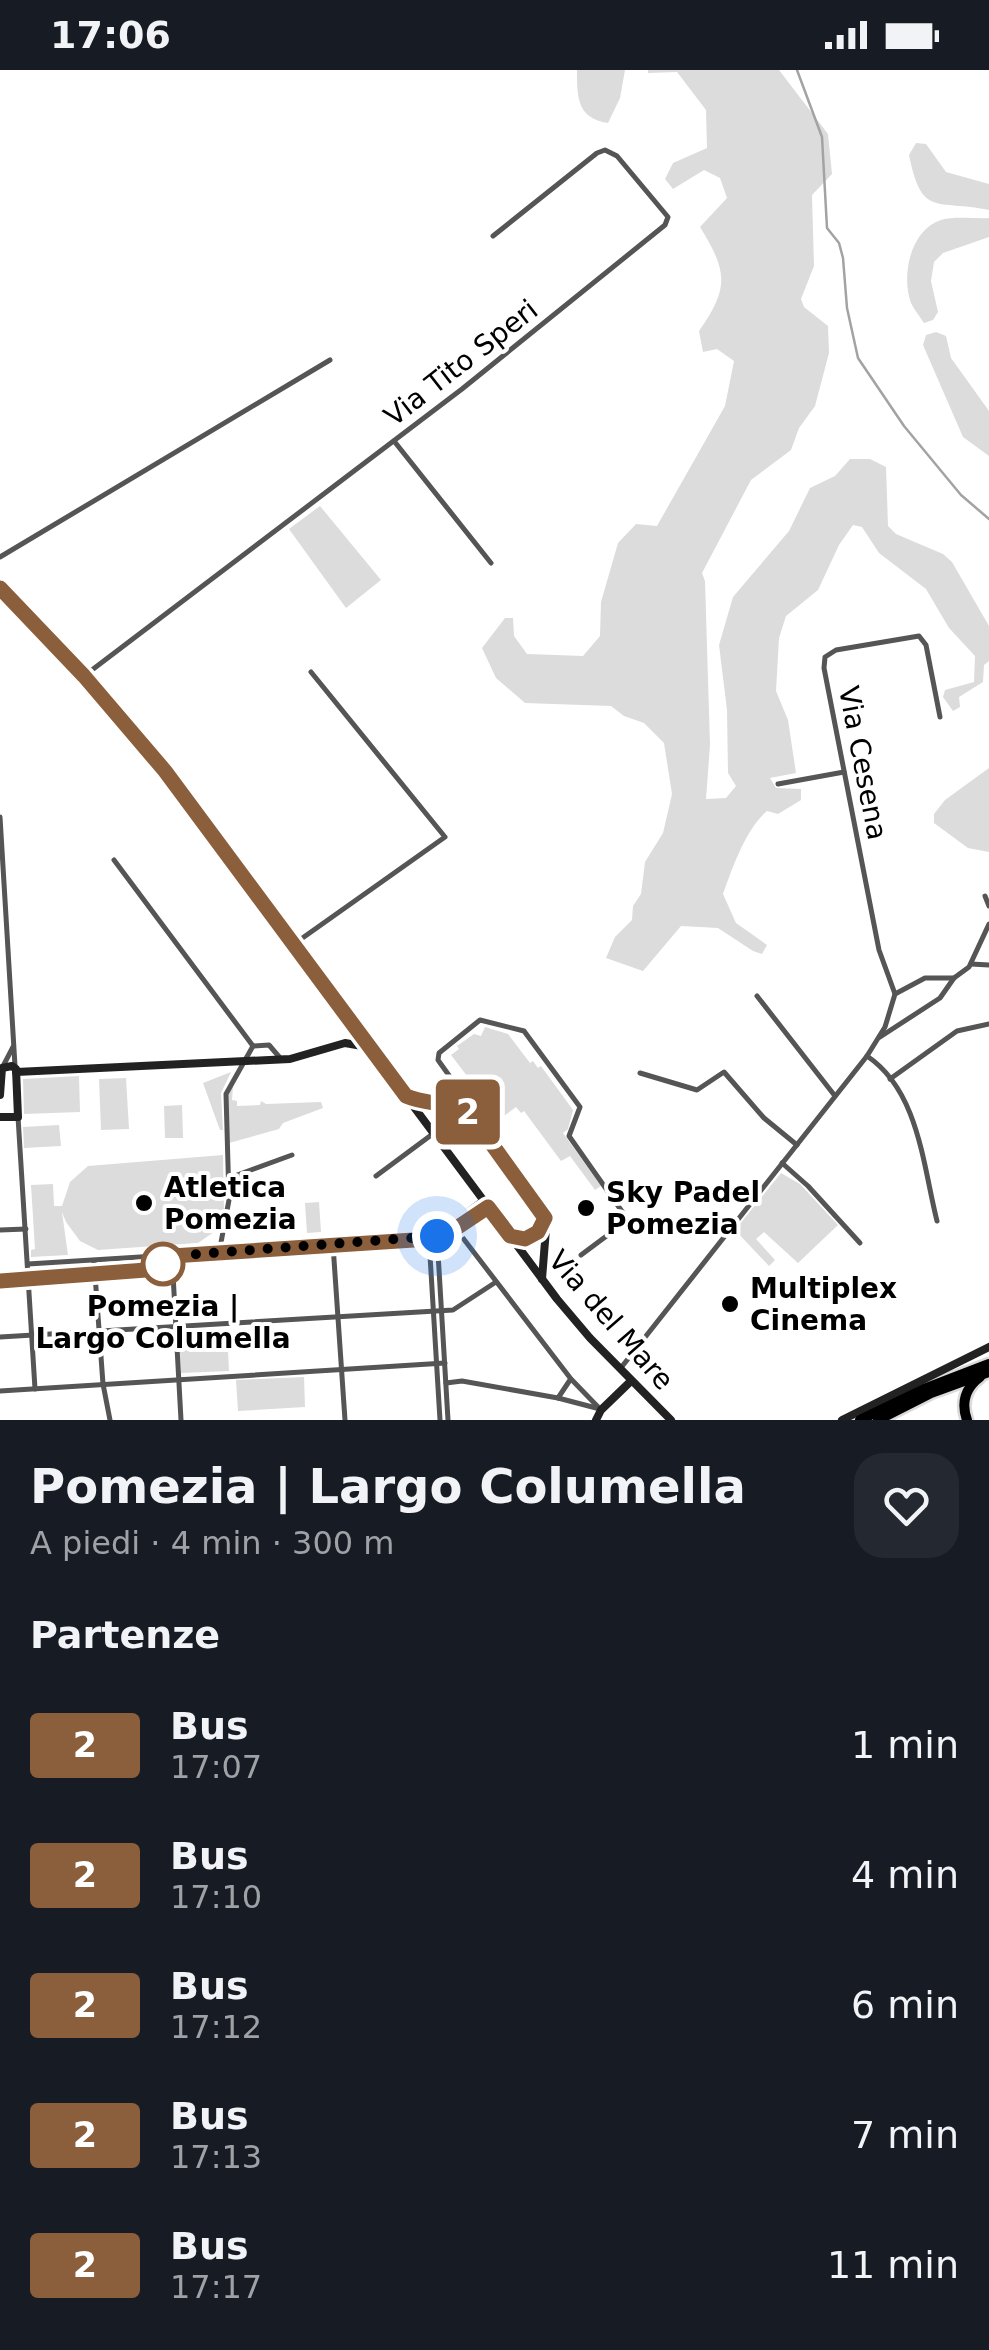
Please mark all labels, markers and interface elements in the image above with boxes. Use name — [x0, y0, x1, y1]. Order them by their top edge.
text: 17:06 — [50, 13, 171, 57]
street label: Via Tito Speri — [378, 293, 544, 433]
street label: Via Cesena — [832, 683, 894, 843]
line badge: 2 — [436, 1080, 500, 1144]
text: 2 — [456, 1092, 480, 1132]
place label: Atletica Pomezia — [164, 1171, 297, 1236]
place label: Sky Padel Pomezia — [606, 1176, 760, 1241]
marker: Atletica Pomezia — [133, 1192, 155, 1214]
marker: Sky Padel Pomezia — [575, 1197, 597, 1219]
your location — [412, 1211, 462, 1261]
marker: Pomezia | Largo Columella — [142, 1243, 184, 1285]
street label: Via del Mare — [542, 1244, 680, 1396]
place label: Multiplex Cinema — [750, 1272, 897, 1337]
place label: Pomezia | Largo Columella — [35, 1290, 291, 1355]
marker: Multiplex Cinema — [719, 1293, 741, 1315]
button: heart — [854, 1453, 959, 1558]
text: Pomezia | Largo Columella — [30, 1458, 746, 1514]
text: A piedi · 4 min · 300 m — [30, 1524, 394, 1562]
text: Partenze — [30, 1613, 220, 1657]
text: Bus — [170, 1704, 249, 1748]
text: 1 min — [851, 1723, 959, 1767]
text: 2 — [73, 1725, 97, 1765]
text: 17:07 — [170, 1748, 262, 1786]
text: Bus — [170, 1834, 249, 1878]
text: 4 min — [851, 1853, 959, 1897]
text: 2 — [73, 1855, 97, 1895]
text: 17:10 — [170, 1878, 262, 1916]
text: Bus — [170, 1964, 249, 2008]
text: 6 min — [851, 1983, 959, 2027]
text: 2 — [73, 1985, 97, 2025]
text: 17:12 — [170, 2008, 262, 2046]
text: Bus — [170, 2094, 249, 2138]
text: 7 min — [851, 2113, 959, 2157]
text: 2 — [73, 2115, 97, 2155]
text: 17:13 — [170, 2138, 262, 2176]
text: Bus — [170, 2224, 249, 2268]
text: 11 min — [827, 2243, 959, 2287]
text: 2 — [73, 2245, 97, 2285]
text: 17:17 — [170, 2268, 262, 2306]

